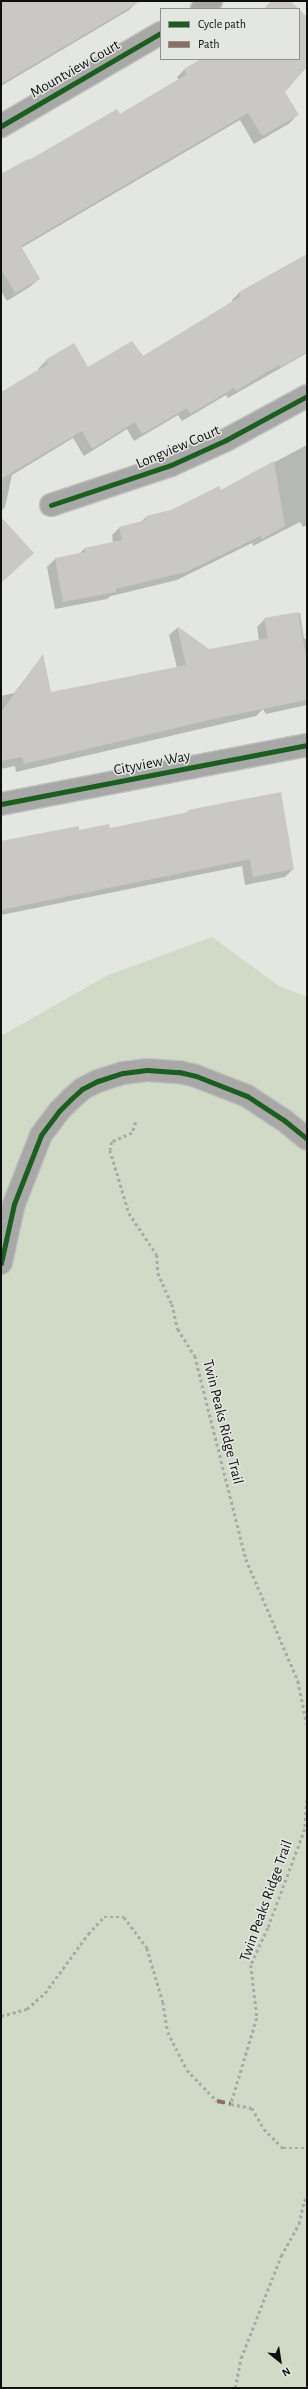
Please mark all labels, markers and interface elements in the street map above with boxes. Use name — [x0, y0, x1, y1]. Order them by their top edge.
legend — [160, 8, 300, 60]
text: Cycle path — [198, 18, 246, 30]
street label: Mountview Court — [27, 36, 123, 102]
text: Path — [198, 38, 220, 50]
street label: Longview Court — [133, 421, 223, 473]
street label: Cityview Way — [112, 747, 192, 779]
street label: Twin Peaks Ridge Trail — [199, 1358, 247, 1486]
street label: Twin Peaks Ridge Trail — [236, 1838, 296, 1964]
north arrow — [260, 2341, 300, 2381]
text: N — [280, 2365, 292, 2379]

